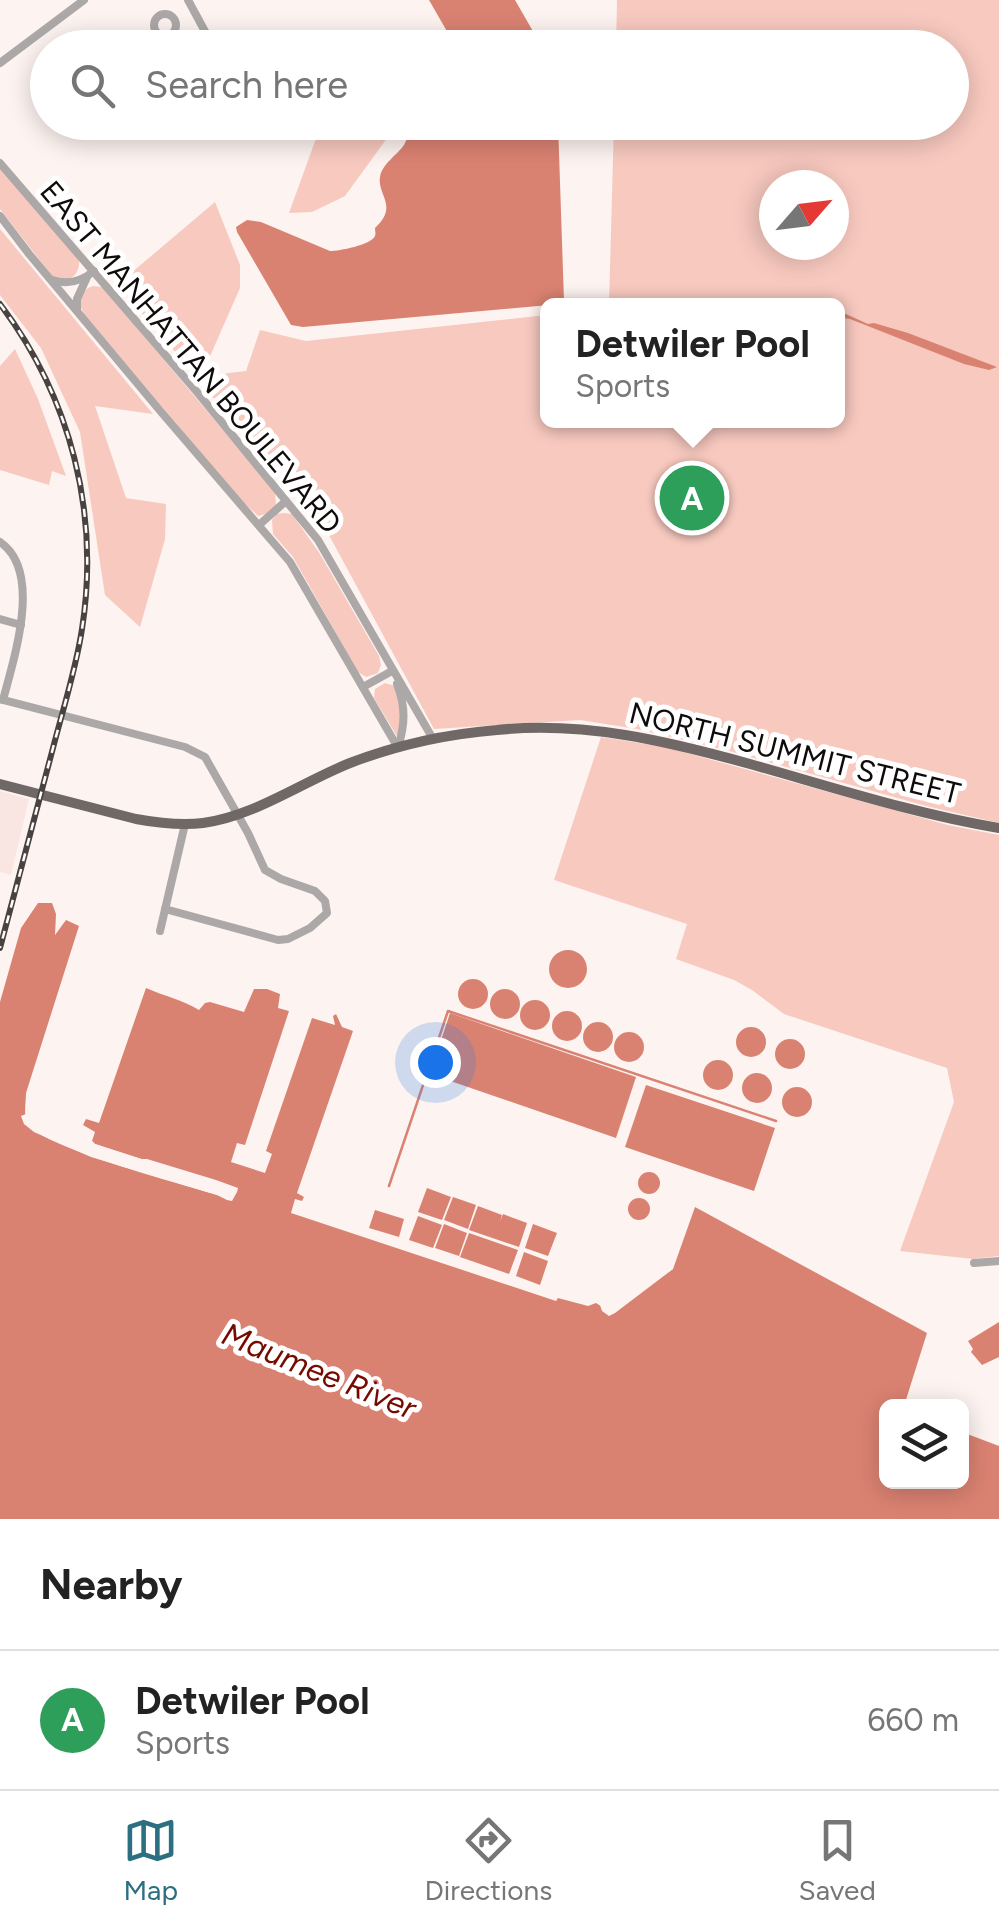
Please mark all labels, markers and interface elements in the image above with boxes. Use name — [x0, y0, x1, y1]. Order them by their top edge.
search box — [30, 30, 969, 140]
icon: search — [65, 58, 120, 113]
text: Search here — [145, 62, 348, 108]
north arrow — [759, 170, 849, 260]
street label: EAST MANHATTAN BOULEVARD — [32, 173, 350, 541]
popup — [540, 298, 845, 428]
text: Detwiler Pool — [575, 321, 810, 367]
text: Sports — [575, 367, 670, 405]
pin: A — [660, 460, 724, 536]
street label: NORTH SUMMIT STREET — [626, 694, 965, 812]
your location — [410, 1037, 461, 1088]
water label: Maumee River — [216, 1315, 423, 1428]
map controls — [879, 1399, 969, 1489]
button: layers — [879, 1399, 969, 1489]
text: Nearby — [40, 1559, 182, 1610]
text: Detwiler Pool — [135, 1678, 370, 1724]
text: A — [61, 1701, 84, 1739]
text: 660 m — [867, 1701, 959, 1739]
text: Sports — [135, 1724, 230, 1762]
tab: Map — [123, 1813, 178, 1907]
tab: Directions — [425, 1813, 552, 1907]
tab: Saved — [799, 1813, 876, 1907]

